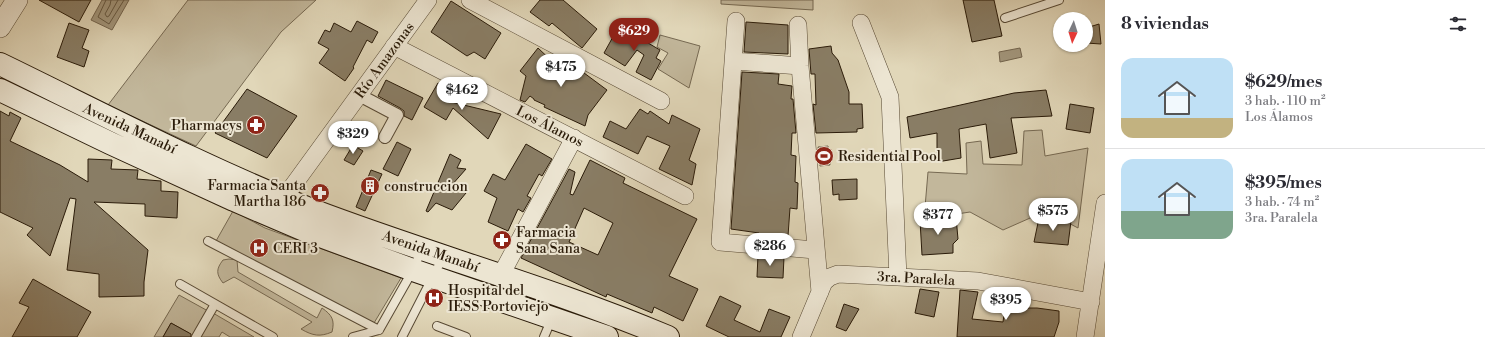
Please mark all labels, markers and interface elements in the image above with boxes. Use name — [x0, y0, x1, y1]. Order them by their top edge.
north arrow — [1053, 12, 1093, 52]
map controls — [1053, 12, 1093, 52]
text: 8 viviendas — [1121, 13, 1209, 35]
icon: filters — [1447, 13, 1469, 35]
pin: $629 — [610, 18, 658, 52]
street label: Río Amazonas — [351, 19, 419, 102]
text: $629 — [618, 23, 650, 39]
pin: $475 — [537, 54, 585, 88]
text: $475 — [545, 59, 577, 75]
text: $629/mes — [1245, 71, 1322, 93]
icon: home — [1153, 74, 1201, 122]
pin: $462 — [438, 77, 486, 111]
text: $462 — [446, 82, 478, 98]
text: 3 hab. · 110 m² — [1245, 93, 1325, 109]
street label: Avenida Manabí — [79, 99, 180, 159]
street label: Los Álamos — [513, 100, 587, 152]
text: Los Álamos — [1245, 109, 1313, 125]
pharmacy icon: Pharmacys — [245, 114, 267, 136]
place label: Pharmacys — [171, 117, 242, 135]
pin: $329 — [329, 121, 377, 155]
text: $329 — [337, 126, 369, 142]
sports icon: Residential Pool — [813, 145, 835, 167]
place label: Residential Pool — [838, 148, 941, 166]
text: $395/mes — [1245, 172, 1322, 194]
building icon: construccion — [359, 175, 381, 197]
icon: home — [1153, 175, 1201, 223]
place label: Farmacia Santa Martha 186 — [208, 177, 307, 211]
place label: construccion — [384, 178, 469, 196]
pharmacy icon: Farmacia Santa Martha 186 — [309, 182, 331, 204]
text: 3 hab. · 74 m² — [1245, 194, 1319, 210]
pin: $575 — [1029, 198, 1077, 232]
pin: $377 — [914, 202, 962, 236]
text: $575 — [1038, 203, 1068, 219]
text: $377 — [923, 207, 953, 223]
text: 3ra. Paralela — [1245, 210, 1318, 226]
place label: Farmacia Sana Sana — [516, 224, 581, 258]
street label: Avenida Manabí — [379, 227, 483, 277]
pharmacy icon: Farmacia Sana Sana — [491, 229, 513, 251]
pin: $286 — [746, 233, 794, 267]
hospital icon: CERI 3 — [248, 237, 270, 259]
text: $286 — [754, 238, 786, 254]
place label: CERI 3 — [273, 240, 318, 258]
street label: 3ra. Paralela — [876, 268, 956, 290]
place label: Hospital del IESS Portoviejo — [448, 282, 549, 316]
hospital icon: Hospital del IESS Portoviejo — [423, 287, 445, 309]
pin: $395 — [982, 287, 1030, 321]
text: $395 — [990, 292, 1022, 308]

